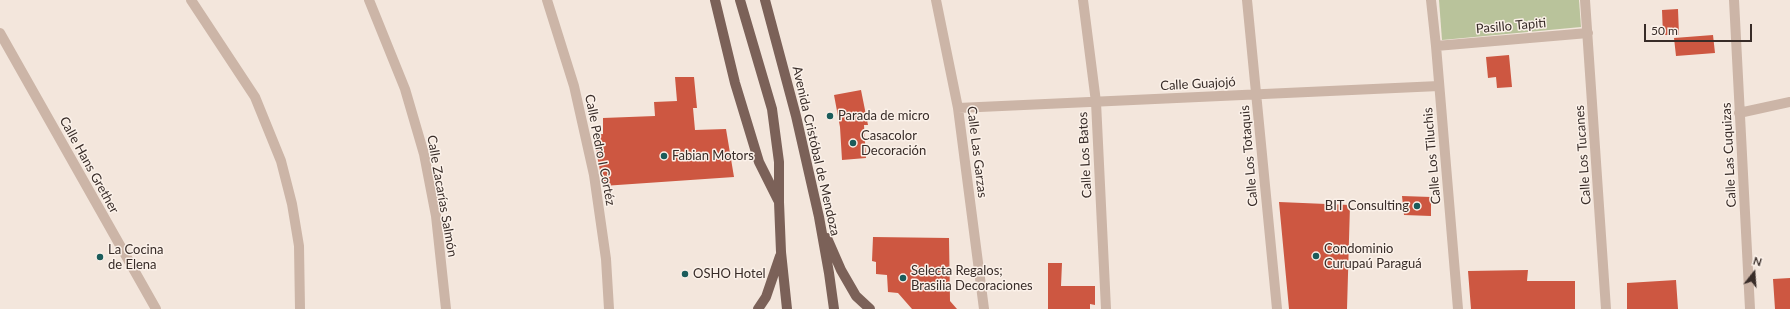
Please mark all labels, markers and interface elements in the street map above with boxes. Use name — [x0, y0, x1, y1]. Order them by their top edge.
street label: Pasillo Tapiti — [1475, 15, 1547, 37]
scale bar — [1646, 16, 1754, 42]
text: 50 m — [1651, 23, 1678, 38]
street label: Avenida Cristóbal de Mendoza — [789, 65, 843, 237]
street label: Calle Guajojó — [1160, 74, 1236, 94]
street label: Calle Pedro I Cortéz — [582, 93, 618, 207]
street label: Calle Las Cuquizas — [1718, 102, 1740, 208]
street label: Calle Las Garzas — [964, 105, 990, 199]
street label: Calle Los Totaquis — [1237, 105, 1261, 207]
street label: Calle Los Tucanes — [1572, 105, 1594, 205]
street label: Calle Los Tiluchis — [1420, 107, 1444, 205]
place label: Parada de micro — [838, 108, 930, 124]
marker: Parada de micro — [825, 111, 835, 121]
street label: Calle Los Batos — [1075, 111, 1095, 199]
street label: Calle Hans Grether — [56, 114, 122, 216]
place label: Casacolor Decoración — [861, 128, 926, 159]
street label: Calle Zacarías Salmón — [424, 134, 460, 258]
marker: Casacolor Decoración — [848, 138, 858, 148]
place label: Fabian Motors — [672, 148, 754, 164]
marker: Fabian Motors — [659, 151, 669, 161]
place label: BIT Consulting — [1325, 198, 1409, 214]
marker: BIT Consulting — [1412, 201, 1422, 211]
place label: Condominio Curupaú Paraguá — [1324, 241, 1422, 272]
place label: La Cocina de Elena — [108, 242, 163, 273]
marker: Condominio Curupaú Paraguá — [1311, 251, 1321, 261]
marker: La Cocina de Elena — [95, 252, 105, 262]
north arrow — [1734, 253, 1774, 293]
text: N — [1752, 254, 1764, 269]
place label: Selecta Regalos; Brasilia Decoraciones — [911, 263, 1033, 294]
place label: OSHO Hotel — [693, 266, 766, 282]
marker: OSHO Hotel — [680, 269, 690, 279]
marker: Selecta Regalos; Brasilia Decoraciones — [898, 273, 908, 283]

